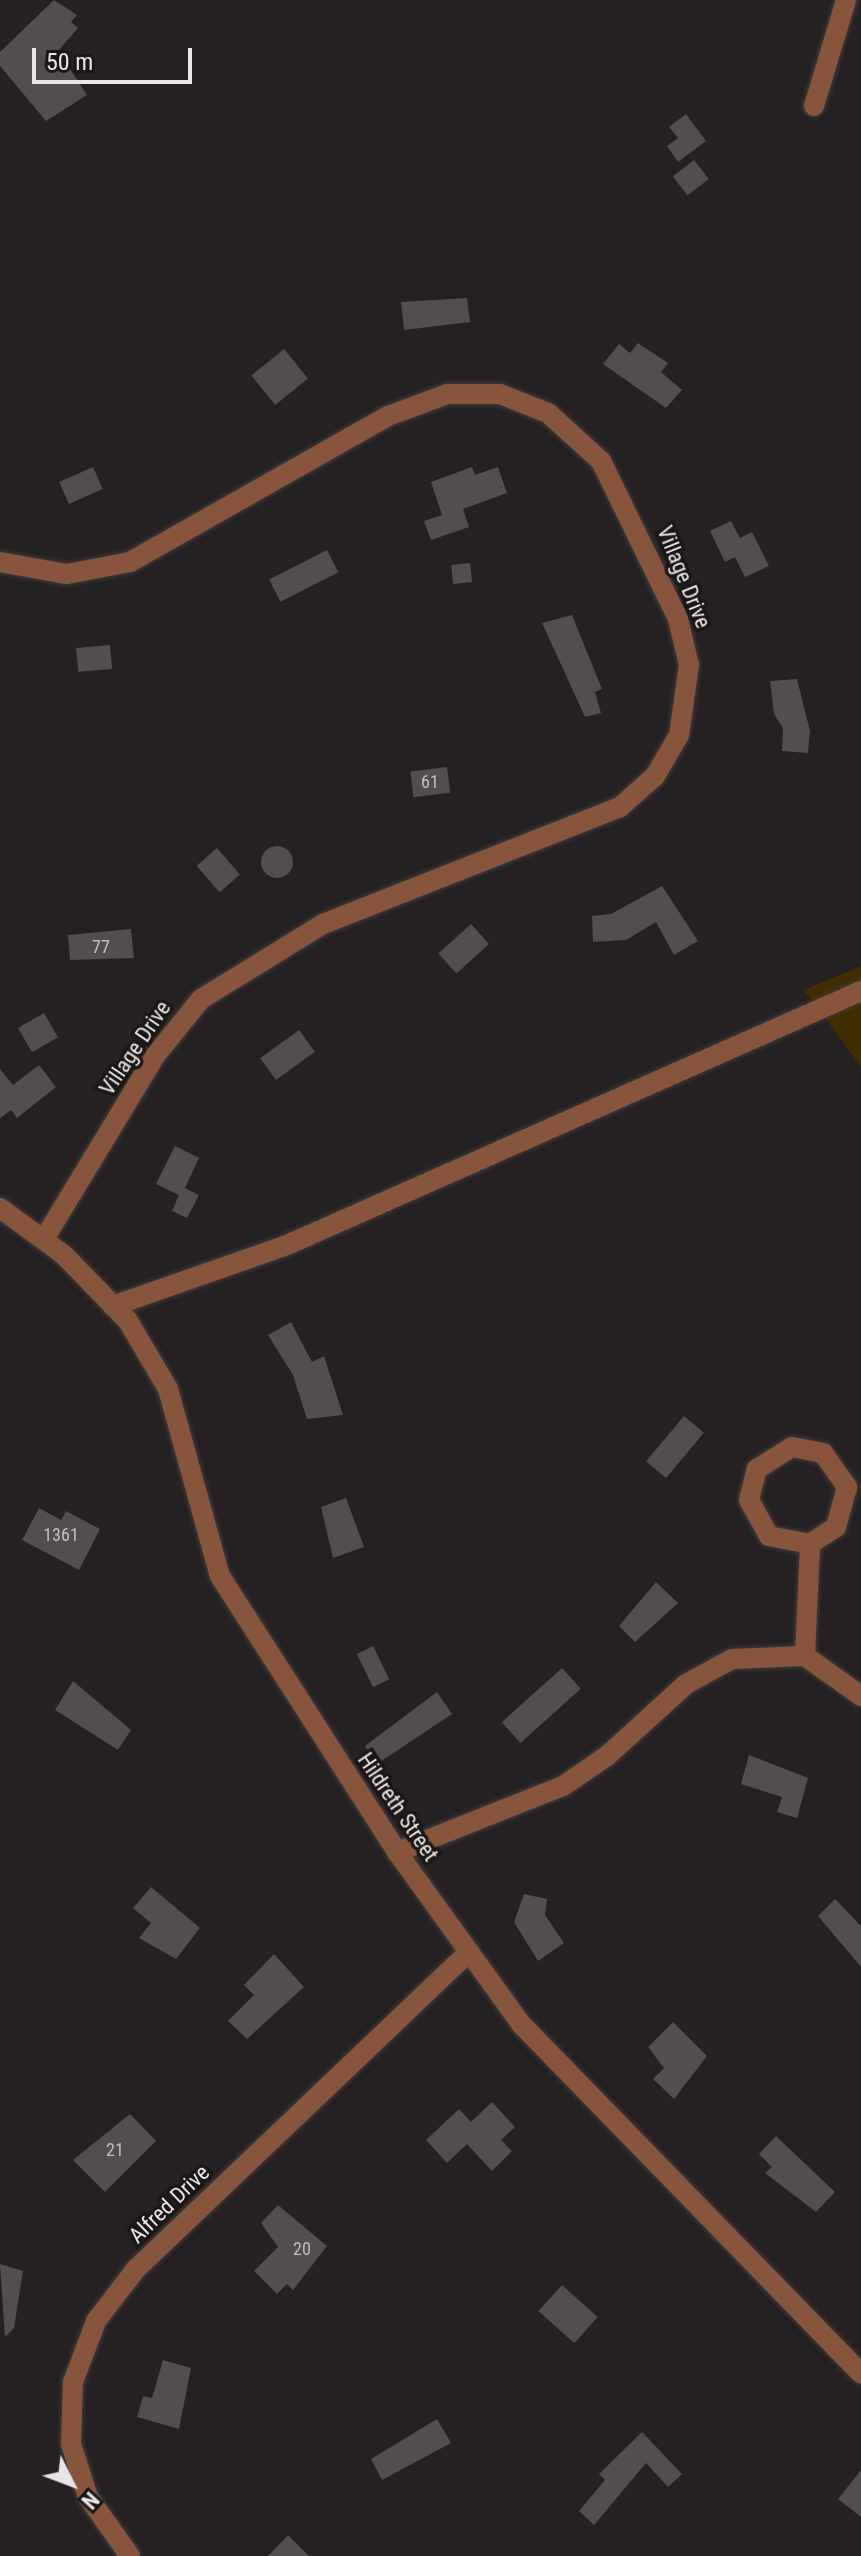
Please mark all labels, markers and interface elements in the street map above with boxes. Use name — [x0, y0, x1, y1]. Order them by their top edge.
scale bar — [36, 32, 196, 82]
text: 50 m — [46, 48, 93, 76]
street label: Village Drive — [652, 522, 716, 632]
house number: 61 — [421, 771, 439, 793]
house number: 77 — [92, 936, 110, 958]
street label: Village Drive — [94, 996, 176, 1100]
house number: 1361 — [43, 1524, 79, 1546]
street label: Hildreth Street — [352, 1748, 444, 1866]
house number: 21 — [106, 2139, 124, 2161]
street label: Alfred Drive — [123, 2159, 215, 2249]
house number: 20 — [293, 2238, 311, 2260]
north arrow — [32, 2444, 112, 2524]
text: N — [76, 2487, 104, 2514]

